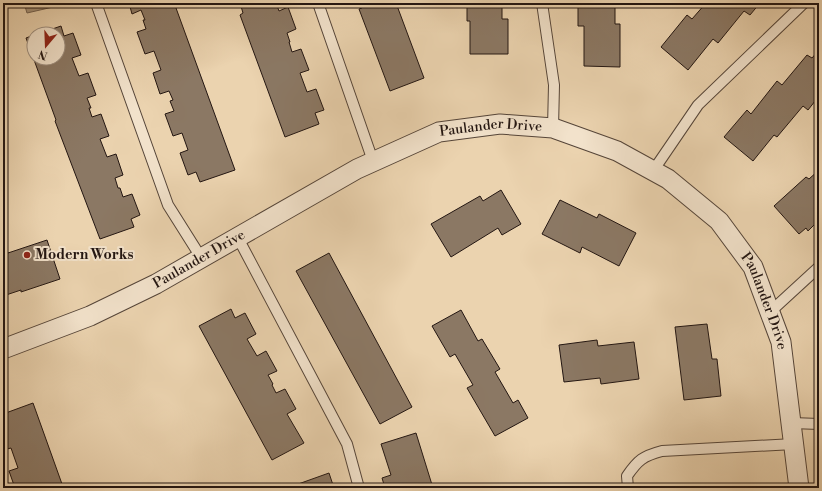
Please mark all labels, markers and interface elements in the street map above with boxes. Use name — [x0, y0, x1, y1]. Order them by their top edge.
north arrow — [26, 26, 66, 66]
text: N — [36, 46, 49, 63]
street label: Paulander Drive — [438, 115, 543, 141]
street label: Paulander Drive — [150, 226, 248, 293]
place label: Modern Works — [35, 246, 134, 264]
street label: Paulander Drive — [736, 249, 791, 351]
marker: Modern Works — [22, 250, 32, 260]

